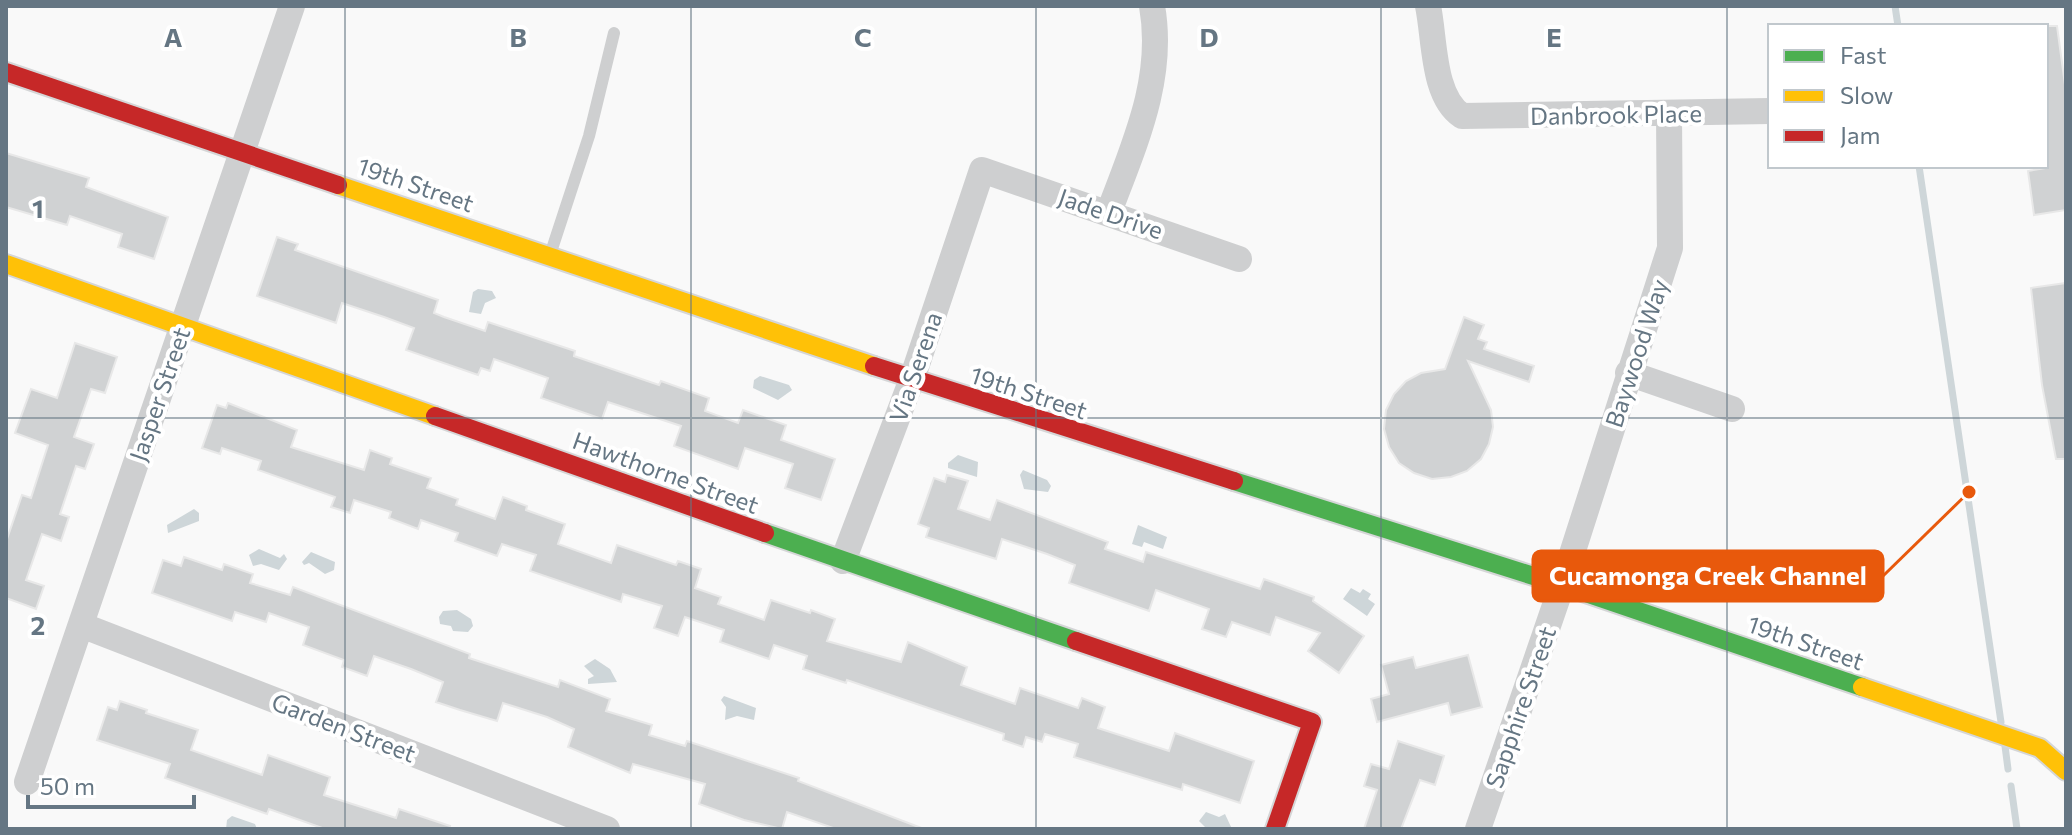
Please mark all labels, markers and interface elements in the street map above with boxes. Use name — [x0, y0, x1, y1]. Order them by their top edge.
text: A — [164, 21, 183, 52]
text: B — [509, 21, 527, 52]
text: C — [854, 21, 872, 52]
text: D — [1199, 21, 1219, 52]
text: E — [1546, 21, 1562, 52]
legend — [1768, 24, 2048, 168]
text: Fast — [1840, 40, 1887, 69]
text: Slow — [1840, 80, 1893, 109]
street label: Danbrook Place — [1530, 98, 1702, 130]
text: Jam — [1840, 120, 1880, 149]
street label: 19th Street — [354, 151, 478, 217]
street label: Jade Drive — [1055, 182, 1167, 244]
text: 1 — [32, 192, 44, 223]
street label: Baywood Way — [1598, 275, 1674, 431]
street label: Via Serena — [883, 308, 947, 426]
street label: Jasper Street — [123, 323, 195, 465]
street label: 19th Street — [967, 360, 1091, 425]
street label: Hawthorne Street — [569, 425, 763, 519]
callout: Cucamonga Creek Channel — [1533, 551, 1883, 601]
text: Cucamonga Creek Channel — [1549, 559, 1867, 590]
text: 2 — [31, 609, 45, 640]
street label: 19th Street — [1744, 609, 1868, 675]
street label: Sapphire Street — [1479, 622, 1561, 792]
street label: Garden Street — [268, 686, 420, 768]
scale bar — [28, 759, 194, 809]
text: 50 m — [40, 771, 95, 800]

